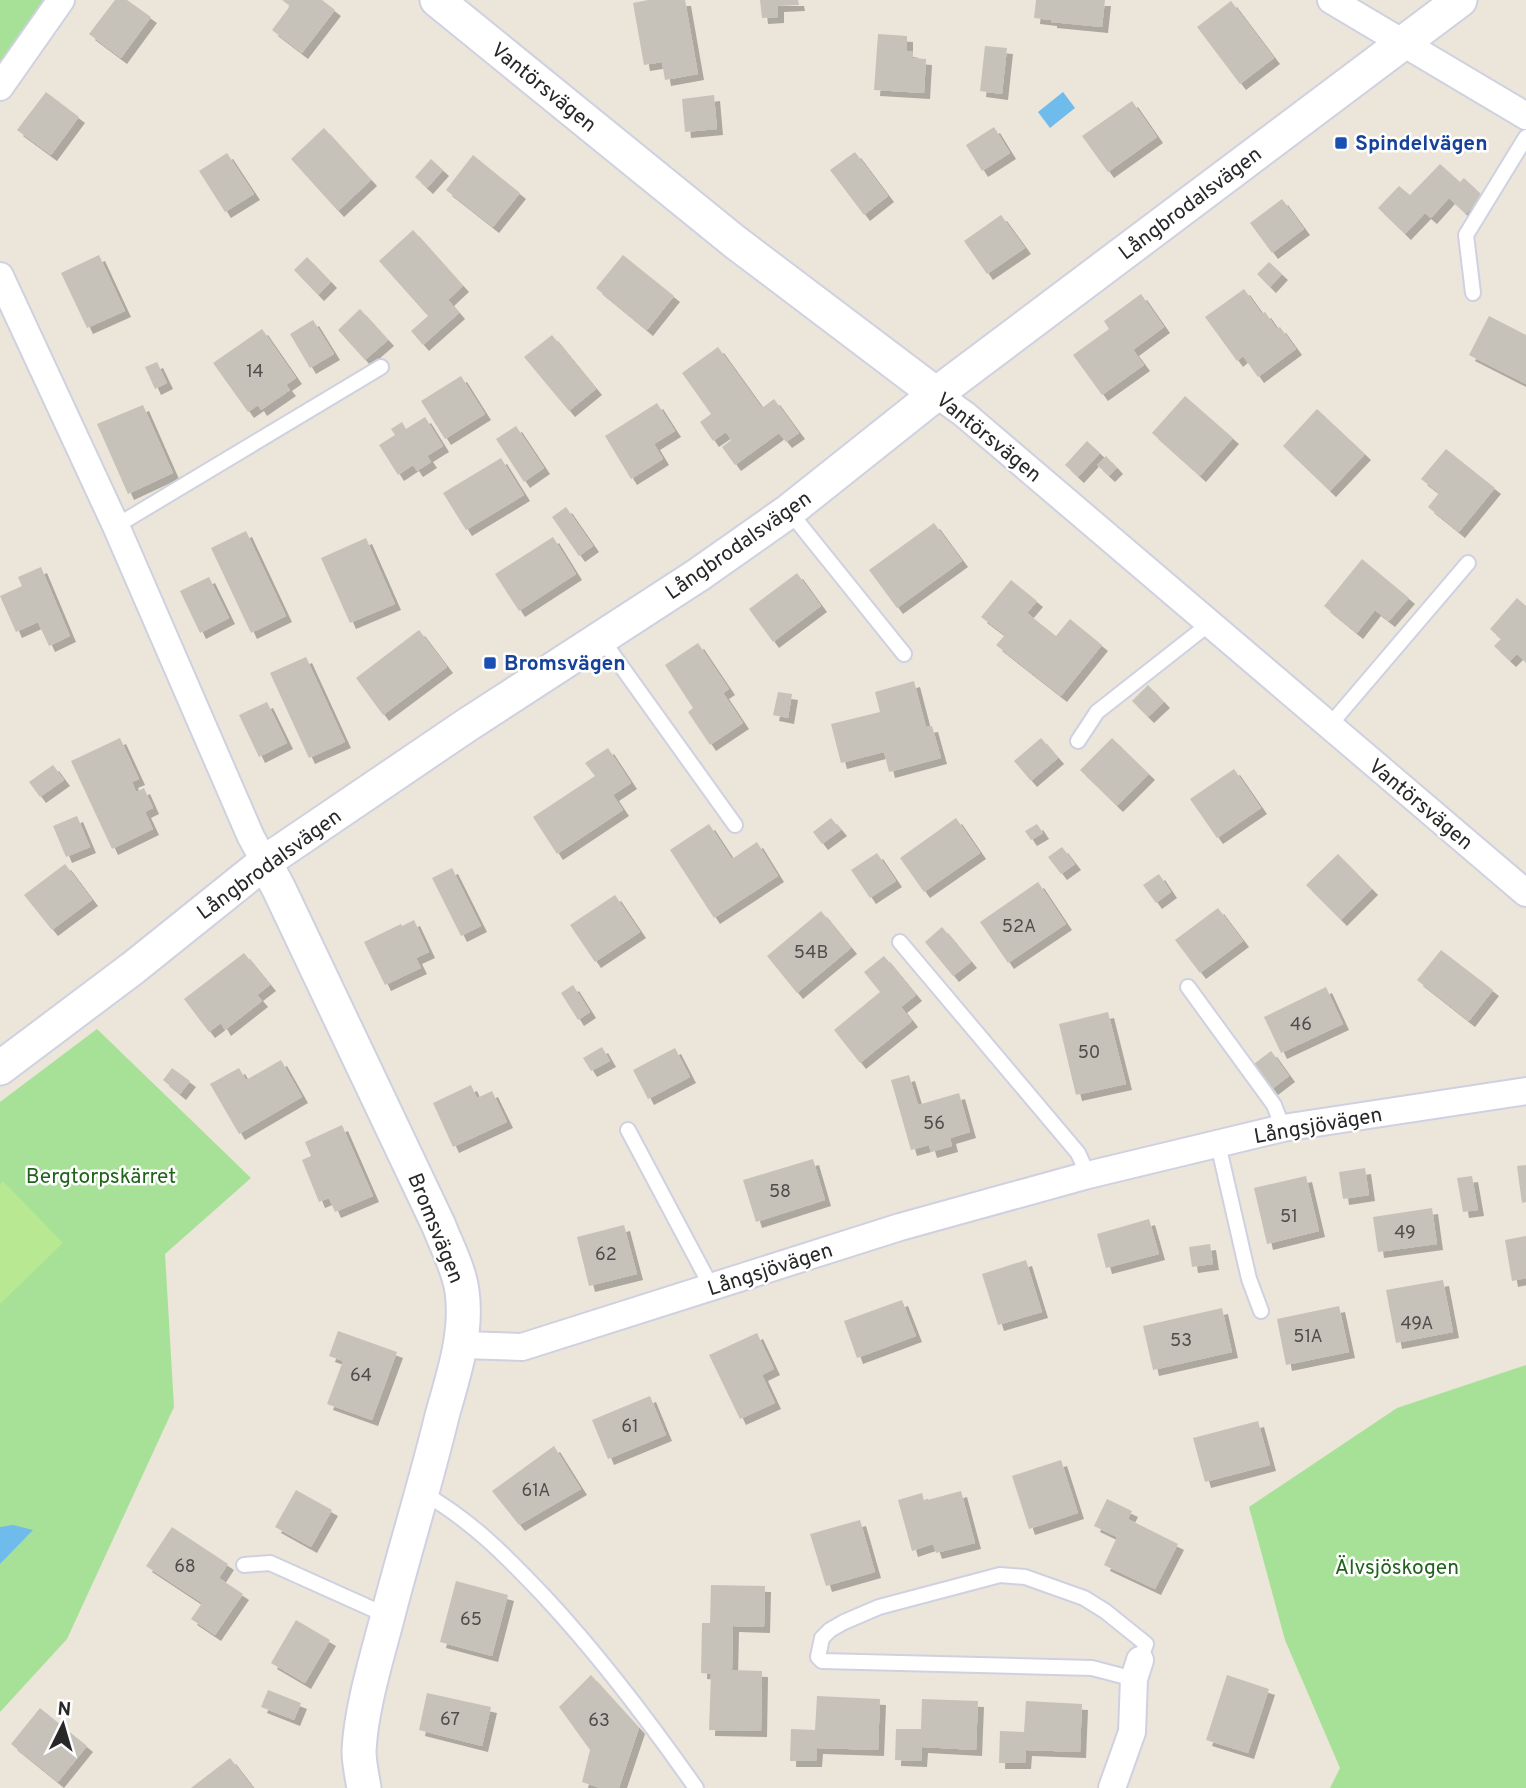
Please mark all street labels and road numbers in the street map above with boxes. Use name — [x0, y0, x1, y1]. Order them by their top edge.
street label: Vantörsvägen — [485, 37, 602, 139]
street label: Långbrodalsvägen — [1114, 142, 1268, 267]
street label: Vantörsvägen — [930, 387, 1047, 489]
street label: Långbrodalsvägen — [661, 486, 817, 607]
street label: Vantörsvägen — [1362, 753, 1478, 857]
street label: Långbrodalsvägen — [192, 804, 348, 927]
street label: Långsjövägen — [1252, 1102, 1385, 1151]
street label: Bromsvägen — [400, 1169, 469, 1288]
street label: Långsjövägen — [704, 1238, 836, 1303]

